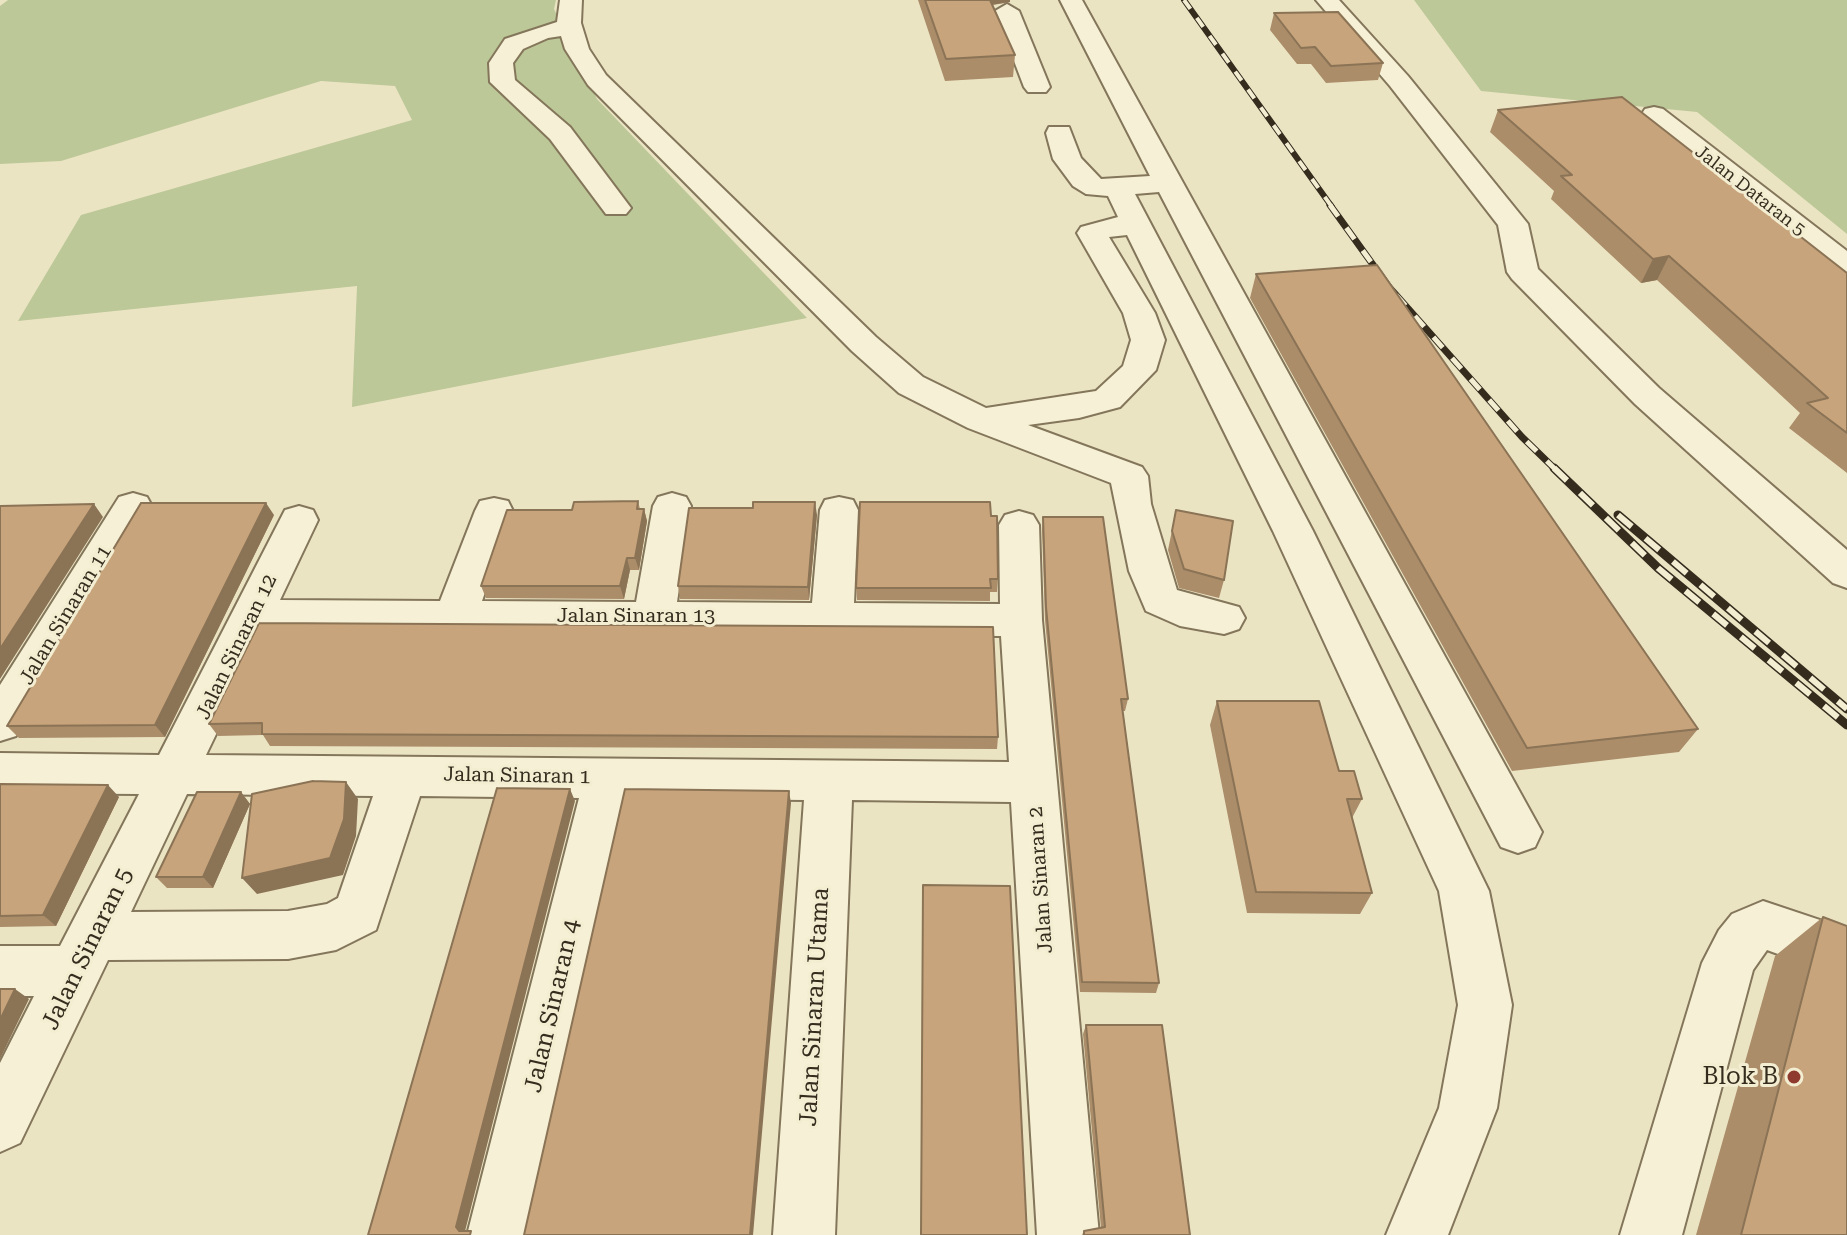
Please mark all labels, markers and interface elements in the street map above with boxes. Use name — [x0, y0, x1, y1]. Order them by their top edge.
street label: Jalan Dataran 5 — [1691, 141, 1809, 241]
street label: Jalan Sinaran 11 — [15, 541, 117, 689]
street label: Jalan Sinaran 12 — [191, 571, 283, 723]
street label: Jalan Sinaran 13 — [557, 604, 715, 628]
street label: Jalan Sinaran 1 — [443, 763, 591, 789]
street label: Jalan Sinaran 2 — [1024, 806, 1058, 954]
street label: Jalan Sinaran 5 — [36, 863, 140, 1035]
street label: Jalan Sinaran Utama — [794, 887, 836, 1127]
street label: Jalan Sinaran 4 — [519, 917, 587, 1095]
place label: Blok B — [1702, 1063, 1778, 1091]
marker: Blok B — [1785, 1068, 1803, 1086]

